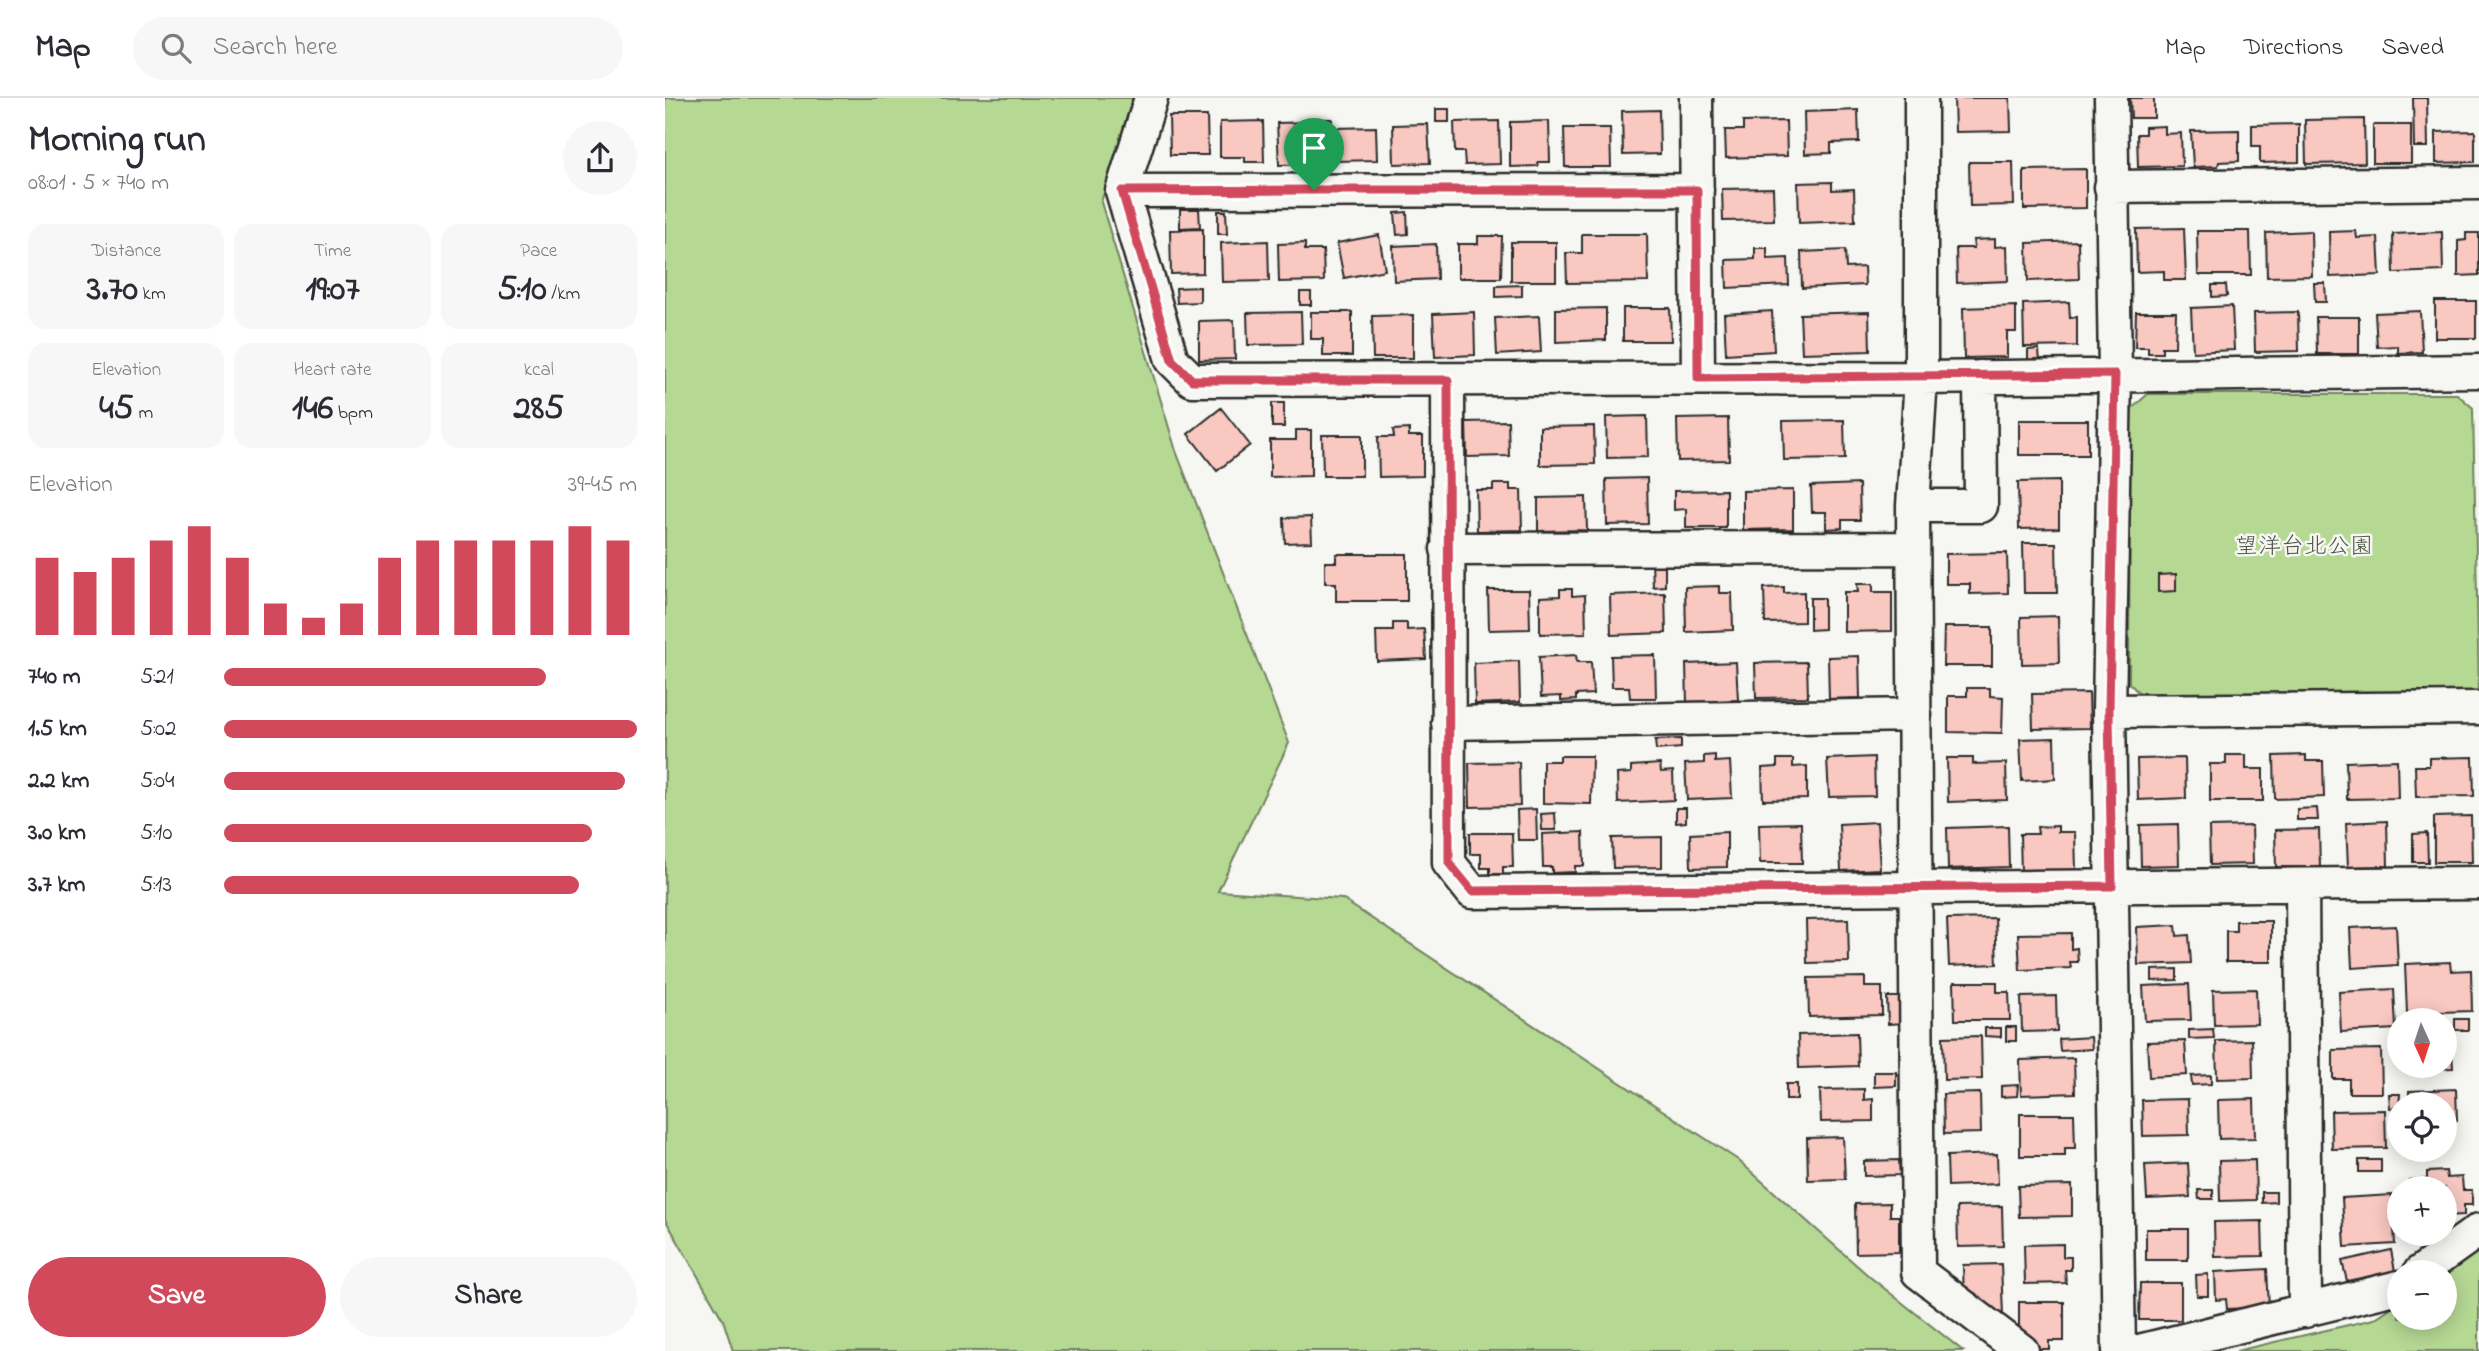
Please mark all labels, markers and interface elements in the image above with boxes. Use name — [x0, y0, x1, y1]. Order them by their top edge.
search box — [133, 17, 623, 80]
text: Map — [35, 24, 91, 72]
icon: search — [157, 29, 195, 67]
text: Search here — [213, 29, 337, 67]
text: Map — [2165, 31, 2206, 66]
text: Directions — [2244, 31, 2343, 66]
text: Saved — [2381, 31, 2444, 66]
text: Morning run — [28, 113, 206, 169]
pin — [1284, 118, 1344, 190]
button: share — [563, 121, 637, 195]
icon: arrive — [1295, 129, 1333, 167]
text: 08:01 · 5 × 740 m — [28, 167, 169, 200]
text: Distance — [91, 238, 161, 265]
text: Time — [314, 238, 351, 265]
text: Pace — [520, 238, 557, 265]
text: 3.70 — [87, 265, 138, 316]
text: 19:07 — [305, 265, 360, 316]
text: 5:10 — [497, 265, 547, 316]
text: km — [138, 281, 166, 308]
text: /km — [547, 281, 580, 308]
text: Elevation — [91, 357, 161, 384]
text: Heart rate — [294, 357, 371, 384]
text: kcal — [524, 357, 554, 384]
text: 45 — [99, 384, 134, 435]
text: 146 — [292, 384, 333, 435]
text: 285 — [514, 384, 564, 435]
text: m — [134, 400, 153, 427]
text: bpm — [333, 400, 373, 427]
text: Elevation — [28, 469, 113, 502]
text: 39–45 m — [568, 469, 637, 502]
park label: 望洋台北公園 — [2235, 531, 2373, 564]
text: 740 m — [28, 661, 81, 694]
text: 5:21 — [140, 661, 174, 694]
text: 1.5 km — [28, 713, 87, 746]
text: 5:02 — [140, 713, 176, 746]
text: 2.2 km — [28, 765, 89, 798]
text: 5:04 — [140, 765, 175, 798]
text: 3.0 km — [28, 817, 86, 850]
text: 5:10 — [140, 817, 172, 850]
text: 3.7 km — [28, 869, 85, 902]
text: 5:13 — [140, 869, 172, 902]
north arrow — [2387, 1008, 2457, 1078]
map controls — [2387, 1008, 2457, 1330]
button: locate — [2387, 1092, 2457, 1162]
button: + — [2387, 1176, 2457, 1246]
button: Save — [28, 1257, 326, 1337]
button: Share — [340, 1257, 637, 1337]
button: − — [2387, 1260, 2457, 1330]

